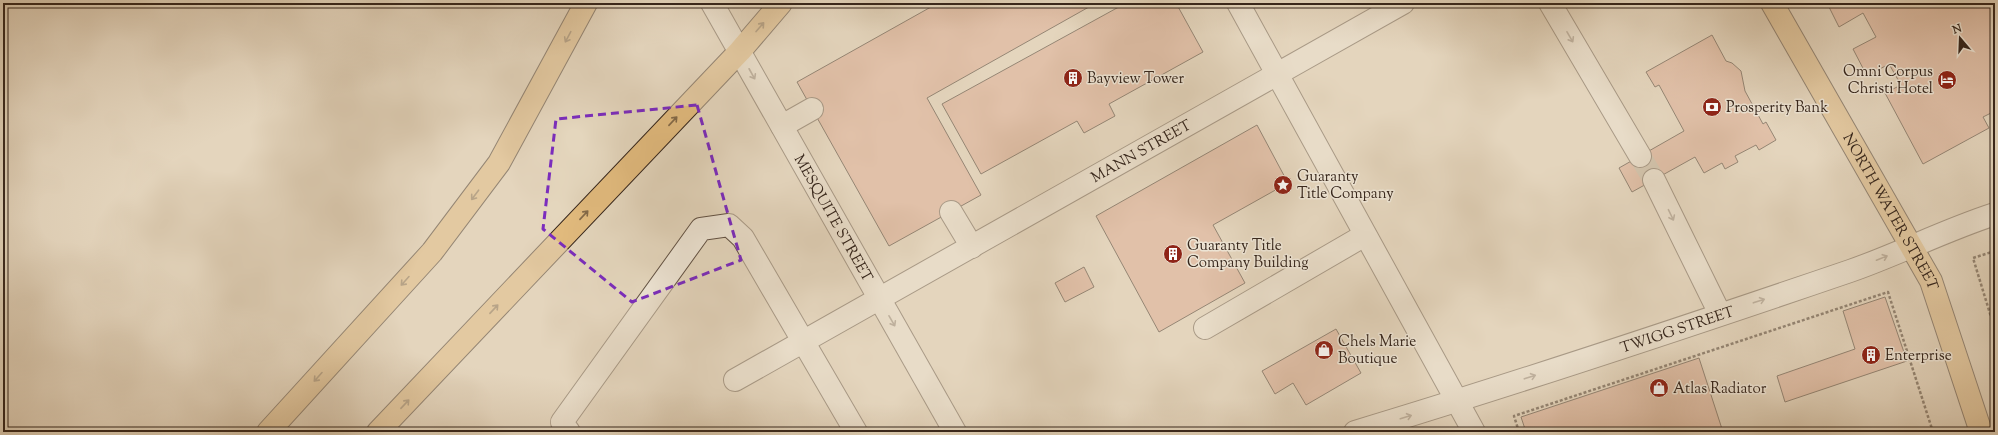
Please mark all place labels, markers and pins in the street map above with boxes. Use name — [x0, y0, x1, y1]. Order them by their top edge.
place label: Omni Corpus Christi Hotel — [1843, 62, 1933, 100]
building icon: Bayview Tower — [1062, 67, 1084, 89]
place label: Bayview Tower — [1087, 69, 1185, 90]
hotel icon: Omni Corpus Christi Hotel — [1936, 69, 1958, 91]
bank icon: Prosperity Bank — [1701, 96, 1723, 118]
place label: Prosperity Bank — [1726, 98, 1828, 119]
place label: Guaranty Title Company — [1297, 167, 1394, 205]
place icon: Guaranty Title Company — [1272, 174, 1294, 196]
place label: Guaranty Title Company Building — [1187, 236, 1309, 274]
building icon: Guaranty Title Company Building — [1162, 243, 1184, 265]
place label: Chels Marie Boutique — [1338, 332, 1416, 370]
shop icon: Chels Marie Boutique — [1313, 339, 1335, 361]
building icon: Enterprise — [1860, 344, 1882, 366]
place label: Enterprise — [1885, 346, 1952, 367]
shop icon: Atlas Radiator — [1648, 377, 1670, 399]
place label: Atlas Radiator — [1673, 379, 1767, 400]

